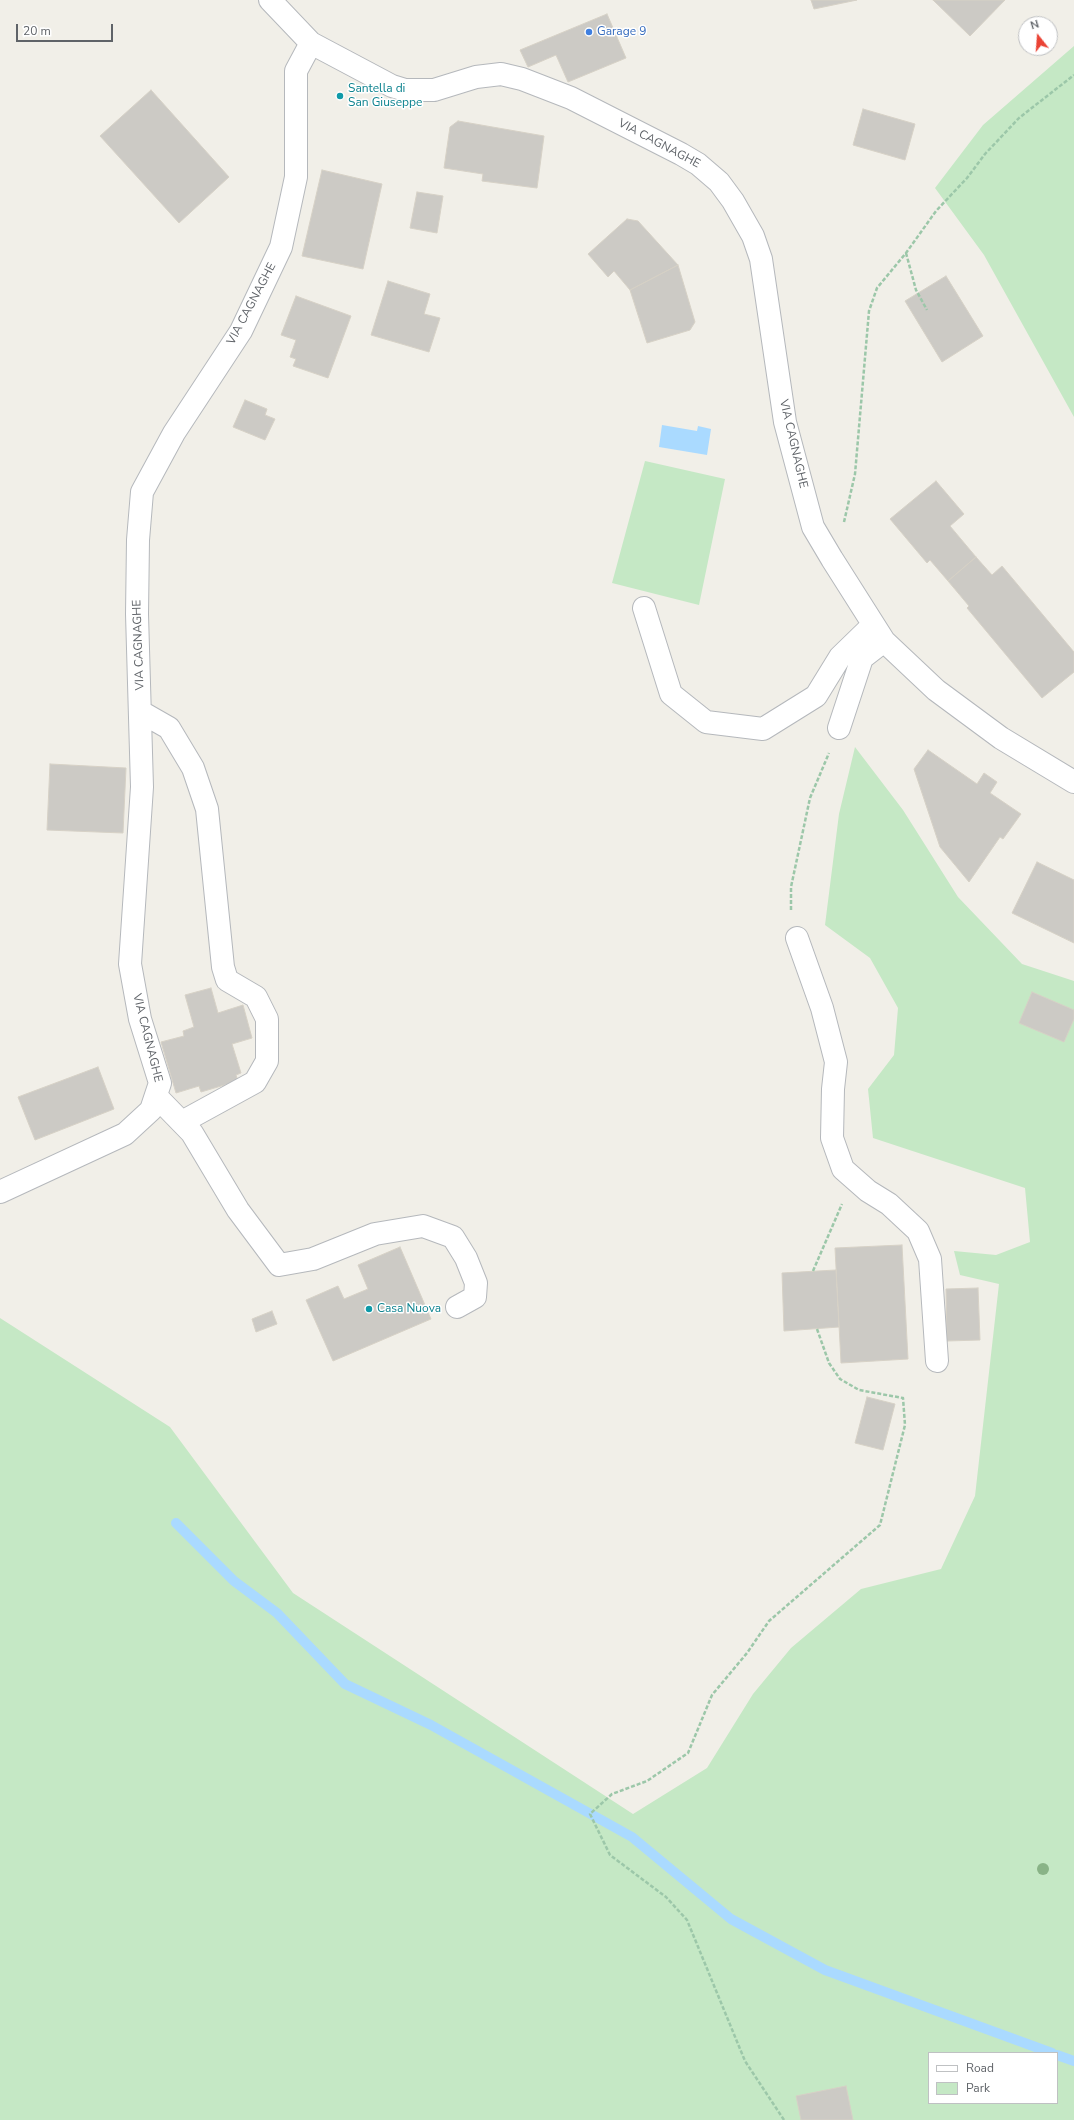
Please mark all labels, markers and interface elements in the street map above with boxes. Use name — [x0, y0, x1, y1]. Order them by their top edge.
scale bar — [18, 16, 115, 42]
north arrow — [1018, 16, 1058, 56]
text: N — [1029, 17, 1041, 33]
text: 20 m — [23, 23, 51, 39]
place label: Garage 9 — [597, 25, 646, 39]
marker: Garage 9 — [584, 27, 594, 37]
place label: Santella di San Giuseppe — [348, 82, 422, 110]
marker: Santella di San Giuseppe — [335, 91, 345, 101]
street label: VIA CAGNAGHE — [616, 116, 702, 172]
street label: VIA CAGNAGHE — [224, 261, 280, 347]
street label: VIA CAGNAGHE — [776, 398, 810, 490]
street label: VIA CAGNAGHE — [130, 599, 148, 691]
street label: VIA CAGNAGHE — [129, 992, 165, 1084]
place label: Casa Nuova — [377, 1302, 441, 1316]
marker: Casa Nuova — [364, 1304, 374, 1314]
legend — [928, 2052, 1058, 2104]
text: Road — [966, 2060, 994, 2076]
text: Park — [966, 2080, 990, 2096]

